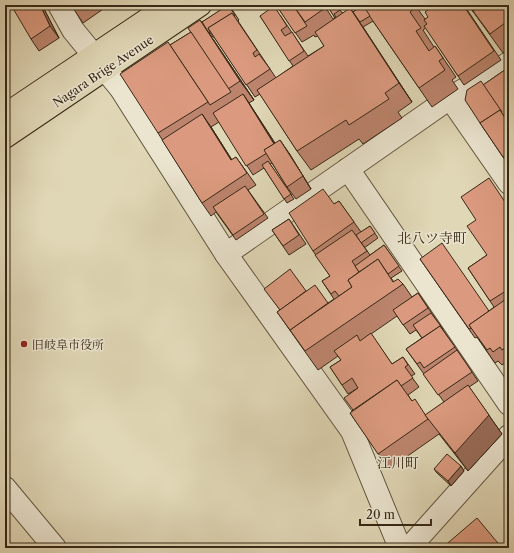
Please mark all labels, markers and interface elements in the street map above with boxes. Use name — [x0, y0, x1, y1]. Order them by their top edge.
street label: Nagara Brige Avenue — [50, 32, 156, 110]
district label: 北八ツ寺町 — [397, 229, 467, 247]
place label: 旧岐阜市役所 — [32, 337, 104, 352]
marker: 旧岐阜市役所 — [19, 339, 29, 349]
district label: 江川町 — [377, 454, 419, 472]
scale bar — [360, 501, 431, 527]
text: 20 m — [366, 507, 395, 522]

